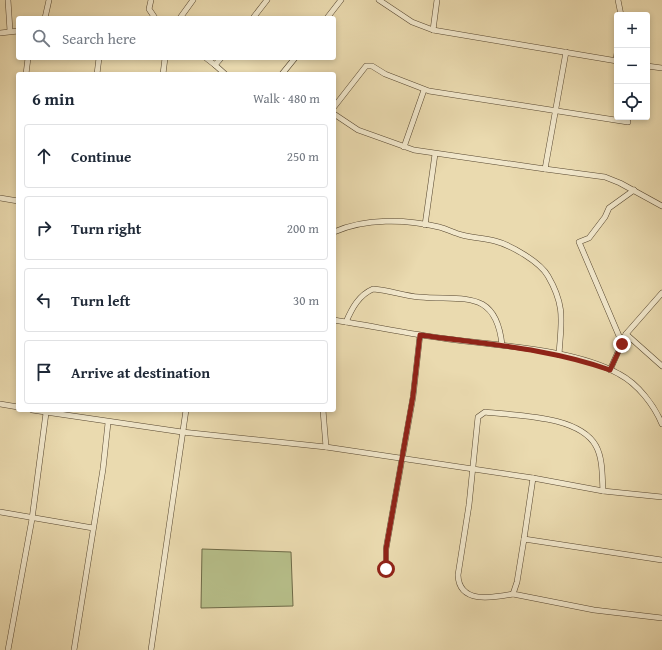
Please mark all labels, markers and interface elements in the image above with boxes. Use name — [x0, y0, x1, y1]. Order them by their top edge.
map controls — [614, 12, 650, 120]
button: + — [614, 12, 650, 48]
search box — [16, 16, 336, 60]
icon: search — [30, 27, 52, 49]
text: Search here — [62, 28, 136, 49]
button: − — [614, 48, 650, 84]
button: locate — [614, 84, 650, 120]
text: 6 min — [32, 86, 74, 111]
text: Walk · 480 m — [253, 89, 320, 108]
icon: ahead — [33, 145, 55, 167]
text: Continue — [71, 146, 132, 167]
text: 250 m — [287, 147, 319, 166]
icon: right — [33, 217, 55, 239]
text: Turn right — [71, 218, 142, 239]
text: 200 m — [287, 219, 319, 238]
icon: left — [33, 289, 55, 311]
text: Turn left — [71, 290, 130, 311]
text: 30 m — [293, 291, 319, 310]
route end — [613, 335, 631, 353]
icon: arrive — [33, 361, 55, 383]
text: Arrive at destination — [71, 362, 210, 383]
route start — [377, 560, 395, 578]

